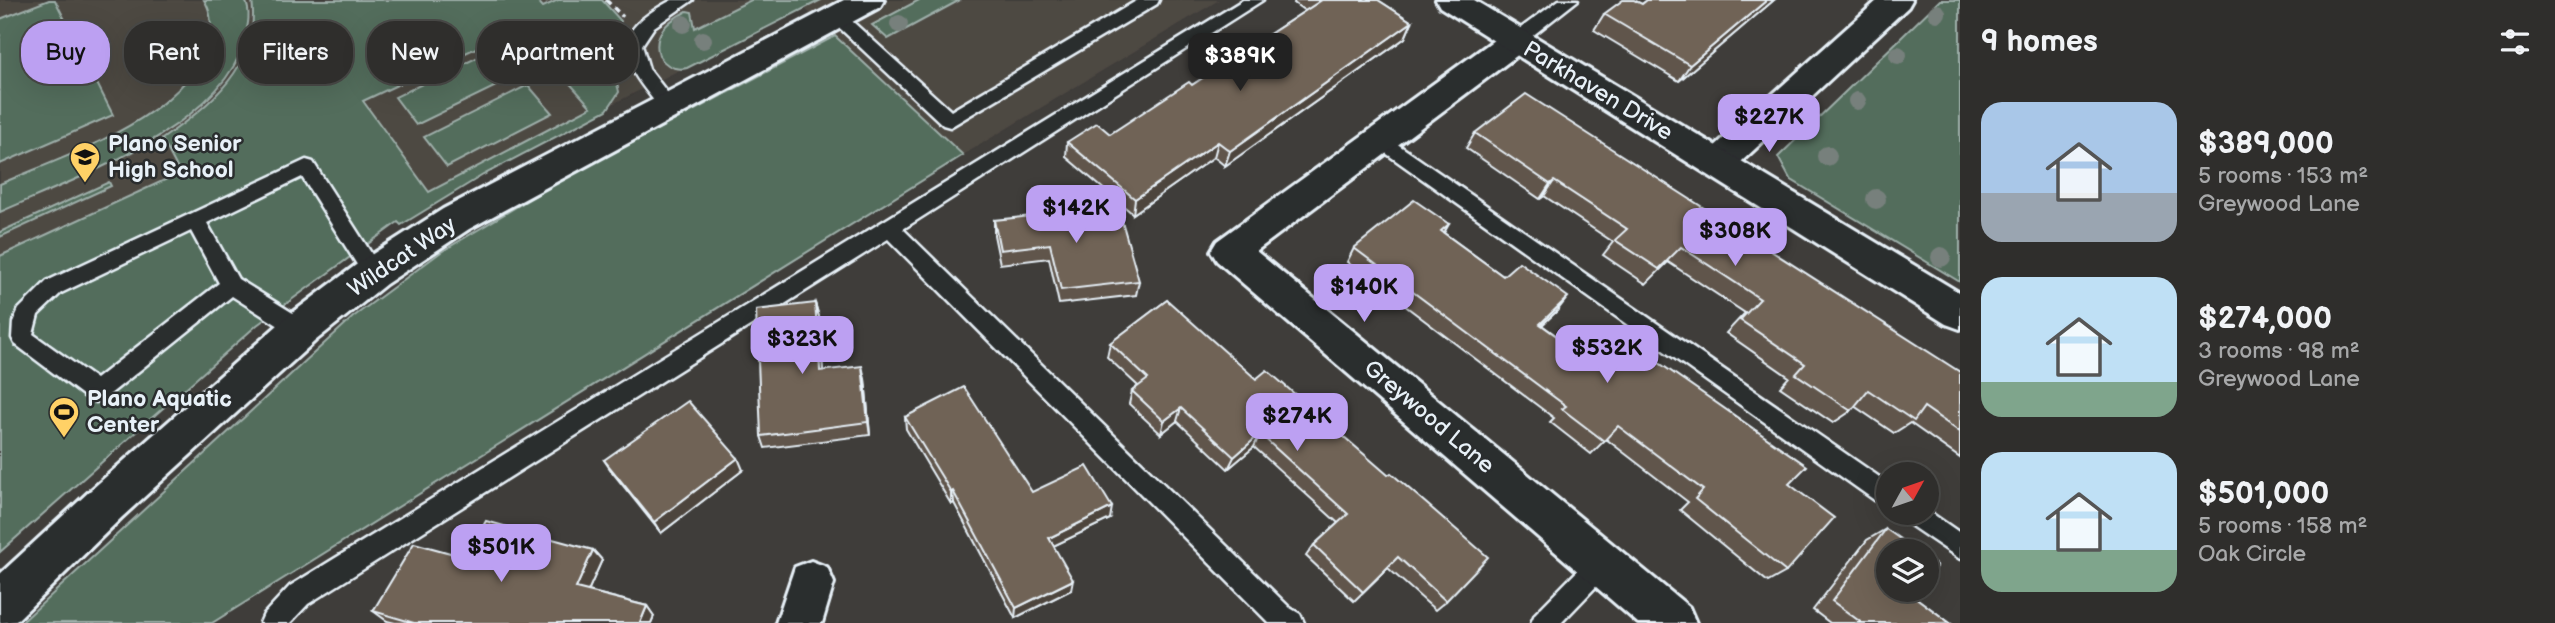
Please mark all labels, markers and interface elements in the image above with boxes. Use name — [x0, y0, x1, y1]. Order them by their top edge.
chip: Buy — [21, 21, 110, 84]
chip: Rent — [124, 21, 224, 84]
chip: Filters — [238, 21, 353, 84]
chip: New — [367, 21, 463, 84]
chip: Apartment — [477, 21, 638, 84]
icon: filters — [2496, 23, 2534, 61]
text: 9 homes — [1981, 24, 2098, 60]
pin: $389K — [1191, 34, 1289, 93]
street label: Parkhaven Drive — [1518, 35, 1678, 147]
text: $389K — [1204, 42, 1276, 70]
pin: $227K — [1720, 94, 1818, 154]
text: $227K — [1734, 103, 1804, 131]
text: $389,000 — [2198, 126, 2334, 162]
place label: Plano Senior High School — [108, 130, 242, 184]
icon: home — [2037, 130, 2121, 214]
school or university icon: Plano Senior High School — [68, 140, 102, 184]
text: 5 rooms · 153 m² — [2198, 162, 2368, 190]
pin: $142K — [1027, 186, 1125, 245]
text: Greywood Lane — [2198, 190, 2360, 218]
text: $142K — [1042, 194, 1110, 222]
pin: $308K — [1686, 208, 1784, 268]
street label: Wildcat Way — [343, 210, 462, 303]
text: $308K — [1699, 217, 1771, 245]
pin: $140K — [1315, 264, 1413, 324]
text: $140K — [1330, 273, 1398, 301]
text: $274,000 — [2198, 301, 2332, 337]
icon: home — [2037, 305, 2121, 389]
pin: $323K — [753, 316, 851, 376]
text: $323K — [767, 325, 837, 353]
pin: $532K — [1558, 326, 1656, 385]
text: $532K — [1571, 334, 1643, 362]
text: 3 rooms · 98 m² — [2198, 337, 2360, 365]
street label: Greywood Lane — [1358, 354, 1500, 480]
text: Greywood Lane — [2198, 365, 2360, 393]
place label: Plano Aquatic Center — [87, 385, 232, 439]
pin: $274K — [1248, 393, 1346, 453]
sports icon: Plano Aquatic Center — [47, 395, 81, 439]
text: $274K — [1262, 402, 1332, 430]
north arrow — [1876, 462, 1939, 525]
map controls — [1876, 462, 1939, 602]
text: $501,000 — [2198, 476, 2329, 512]
icon: home — [2037, 480, 2121, 564]
text: 5 rooms · 158 m² — [2198, 512, 2367, 540]
pin: $501K — [452, 524, 550, 584]
text: $501K — [467, 533, 535, 561]
button: layers — [1876, 539, 1939, 602]
text: Oak Circle — [2198, 540, 2306, 568]

